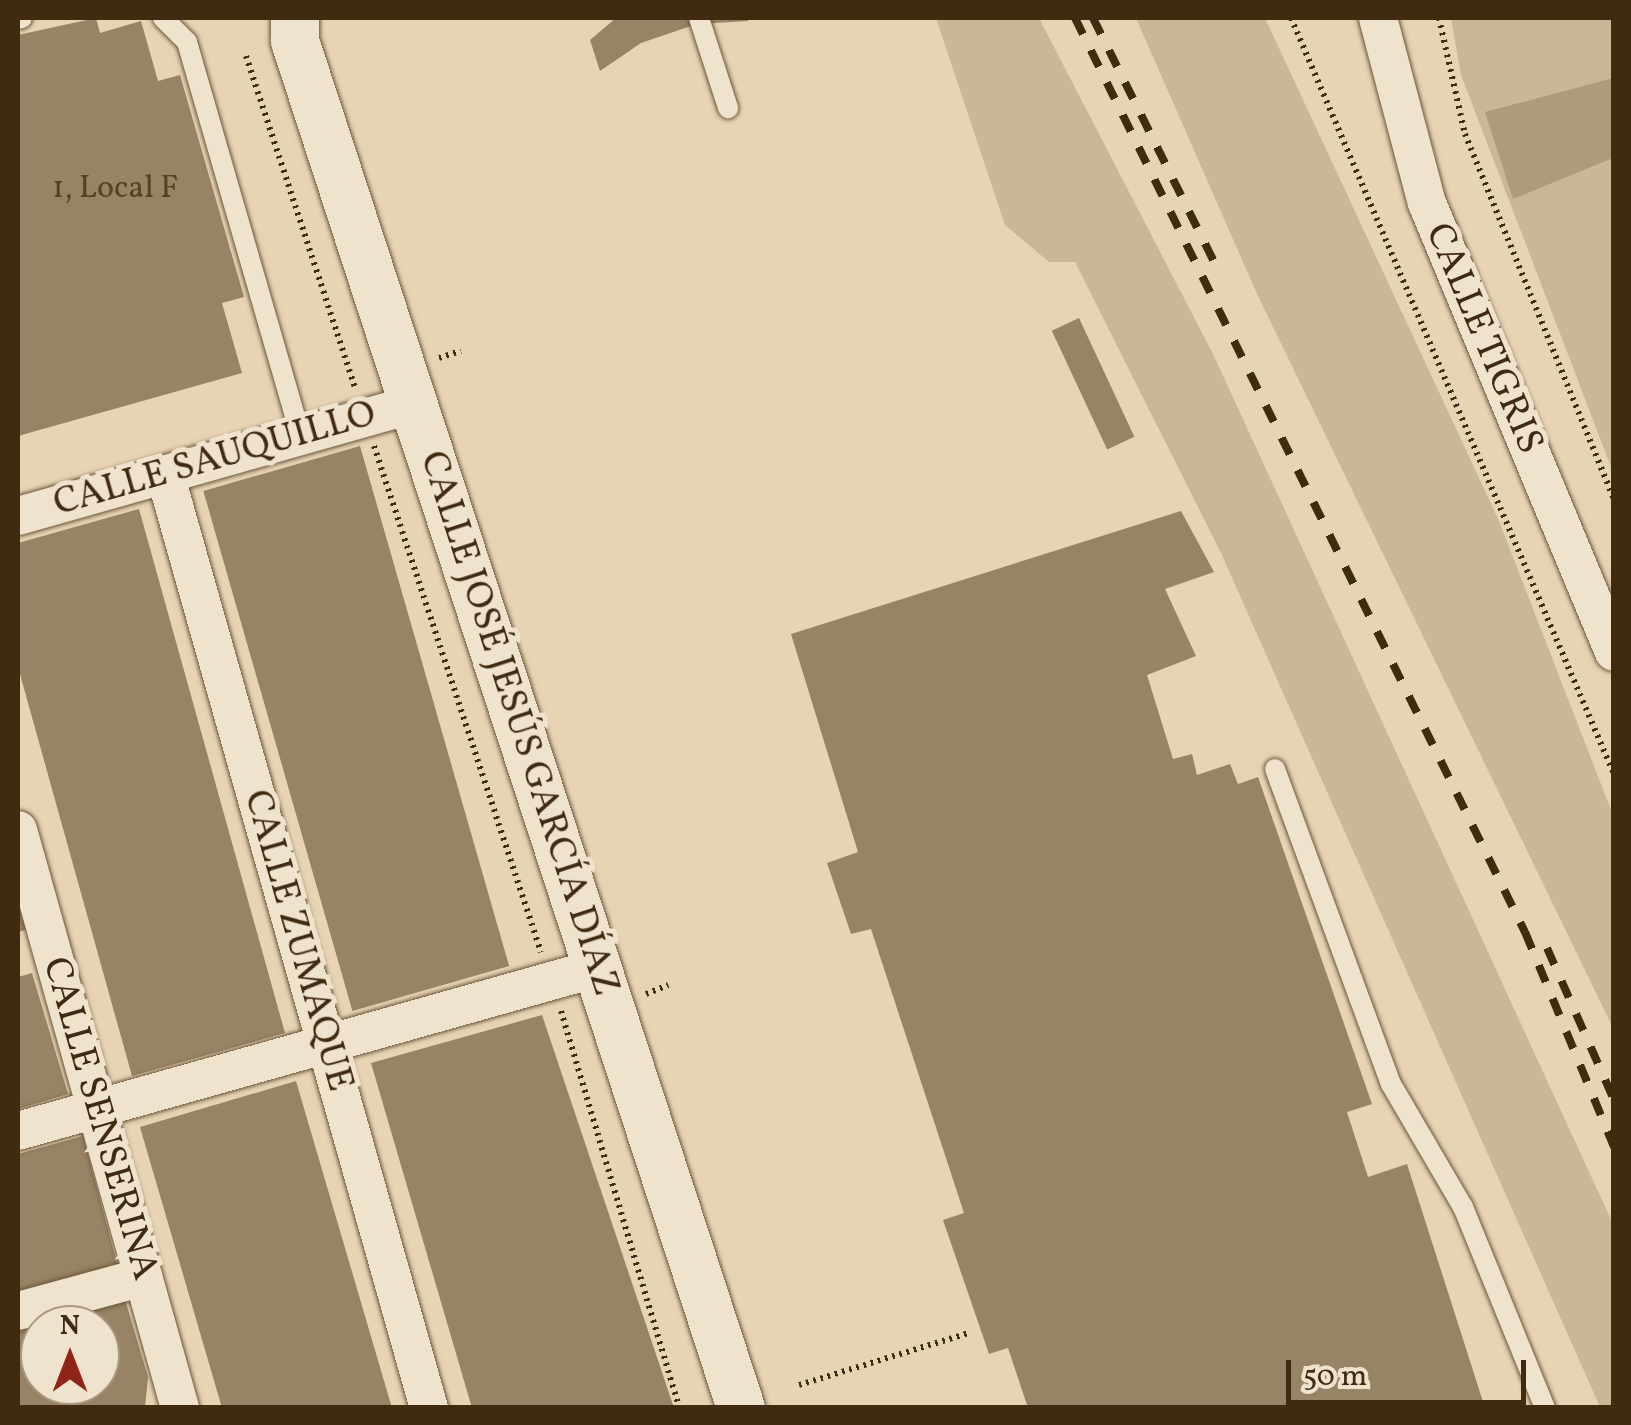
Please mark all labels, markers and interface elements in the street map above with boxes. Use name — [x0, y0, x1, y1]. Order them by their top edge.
house number: 1, Local F — [52, 170, 178, 208]
street label: CALLE TIGRIS — [1414, 217, 1552, 461]
street label: CALLE SAUQUILLO — [49, 392, 381, 528]
street label: CALLE JOSÉ JESÚS GARCÍA DÍAZ — [408, 446, 628, 1002]
street label: CALLE ZUMAQUE — [232, 785, 362, 1097]
street label: CALLE SENSERINA — [31, 953, 167, 1285]
north arrow — [20, 1305, 120, 1405]
text: N — [60, 1307, 80, 1346]
scale bar — [1291, 1340, 1531, 1402]
text: 50 m — [1303, 1356, 1367, 1398]

